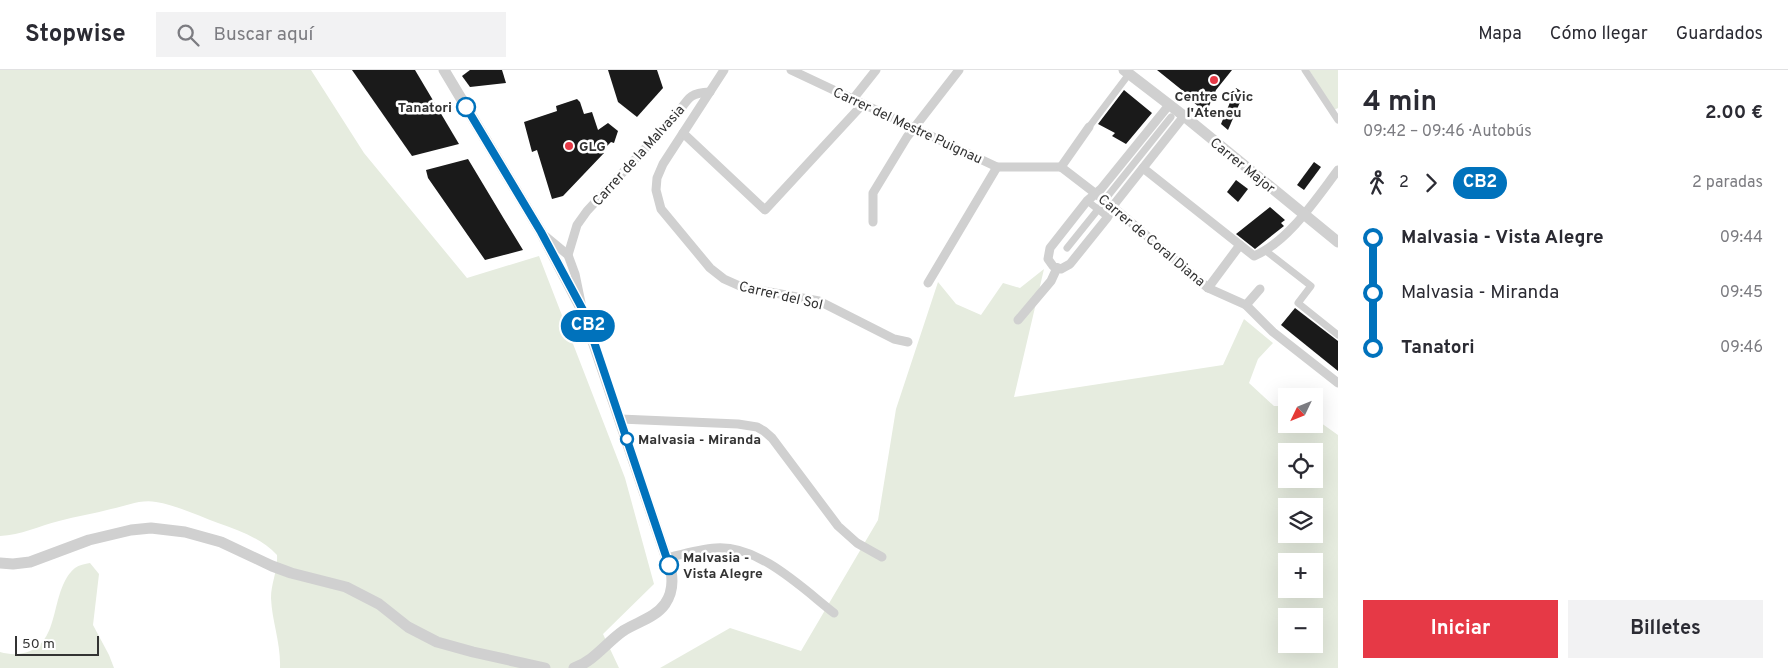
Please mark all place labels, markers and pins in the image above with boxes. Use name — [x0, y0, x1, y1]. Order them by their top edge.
marker: Centre Cívic l'Ateneu — [1208, 74, 1220, 86]
place label: Centre Cívic l'Ateneu — [1175, 89, 1253, 122]
marker: Tanatori — [456, 97, 476, 117]
place label: Tanatori — [398, 100, 452, 117]
place label: GLG — [579, 139, 606, 156]
marker: GLG — [563, 140, 575, 152]
marker: Malvasia - Miranda — [620, 432, 634, 446]
place label: Malvasia - Miranda — [638, 432, 761, 449]
place label: Malvasia - Vista Alegre — [683, 550, 763, 583]
marker: Malvasia - Vista Alegre — [659, 555, 679, 575]

